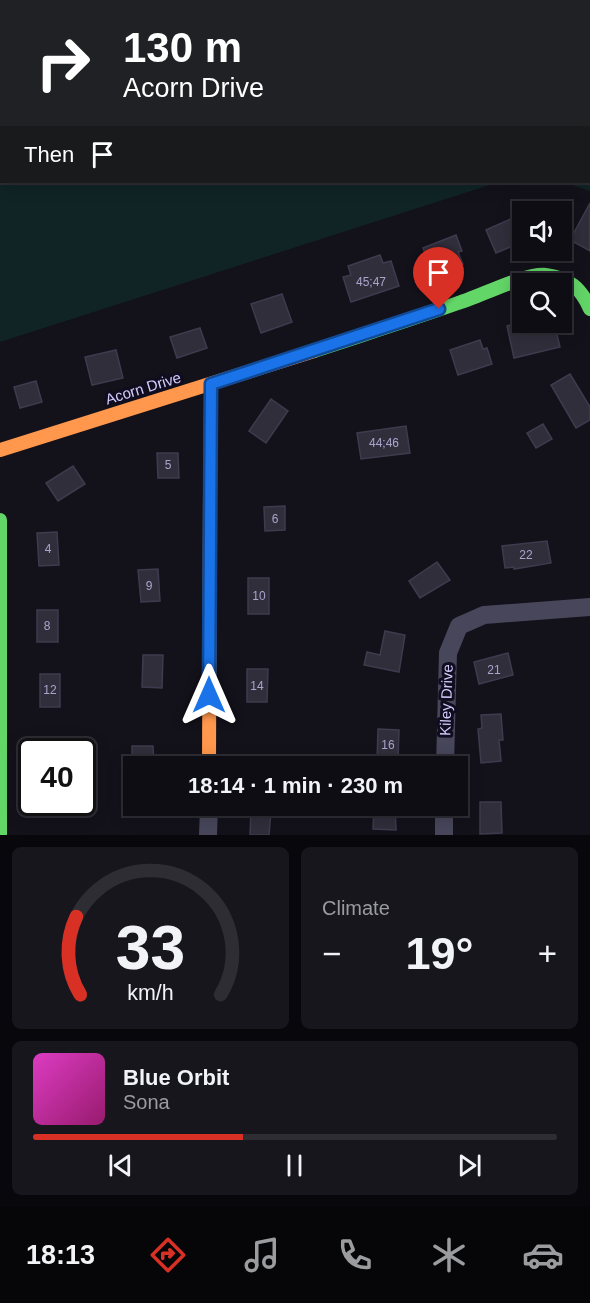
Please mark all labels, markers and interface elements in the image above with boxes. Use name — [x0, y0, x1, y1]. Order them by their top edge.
icon: right — [24, 24, 102, 102]
text: 130 m — [123, 24, 242, 71]
text: Acorn Drive — [123, 73, 264, 103]
icon: arrive — [86, 138, 119, 171]
text: Then — [24, 142, 74, 167]
map controls — [512, 201, 572, 333]
button: sound — [512, 201, 572, 261]
pin — [413, 247, 464, 309]
icon: arrive — [422, 256, 455, 289]
button: search — [512, 273, 572, 333]
house number: 45;47 — [356, 275, 386, 289]
street label: Acorn Drive — [103, 368, 183, 408]
house number: 44;46 — [369, 436, 399, 450]
house number: 5 — [165, 458, 172, 472]
house number: 6 — [272, 512, 279, 526]
house number: 4 — [45, 542, 52, 556]
house number: 22 — [519, 548, 533, 562]
house number: 9 — [146, 579, 153, 593]
house number: 10 — [252, 589, 266, 603]
house number: 8 — [44, 619, 51, 633]
position arrow — [177, 663, 241, 727]
house number: 21 — [487, 663, 501, 677]
street label: Kiley Drive — [436, 664, 456, 736]
house number: 14 — [250, 679, 264, 693]
house number: 12 — [43, 683, 57, 697]
speed limit sign: 40 — [18, 738, 96, 816]
house number: 16 — [381, 738, 395, 752]
text: 18:14 · 1 min · 230 m — [188, 773, 403, 798]
text: Climate — [322, 897, 390, 919]
text: 33 — [116, 913, 185, 982]
text: 19° — [405, 928, 474, 979]
text: − — [322, 935, 341, 972]
text: + — [538, 935, 557, 972]
text: km/h — [127, 981, 174, 1005]
text: Blue Orbit — [123, 1065, 229, 1090]
text: Sona — [123, 1091, 170, 1113]
icon: previous — [104, 1149, 137, 1182]
icon: pause — [278, 1149, 311, 1182]
icon: next — [453, 1149, 486, 1182]
icon: directions — [147, 1234, 189, 1276]
icon: music — [241, 1234, 283, 1276]
icon: phone — [334, 1234, 376, 1276]
icon: climate — [428, 1234, 470, 1276]
icon: car — [522, 1234, 564, 1276]
text: 18:13 — [26, 1240, 95, 1270]

